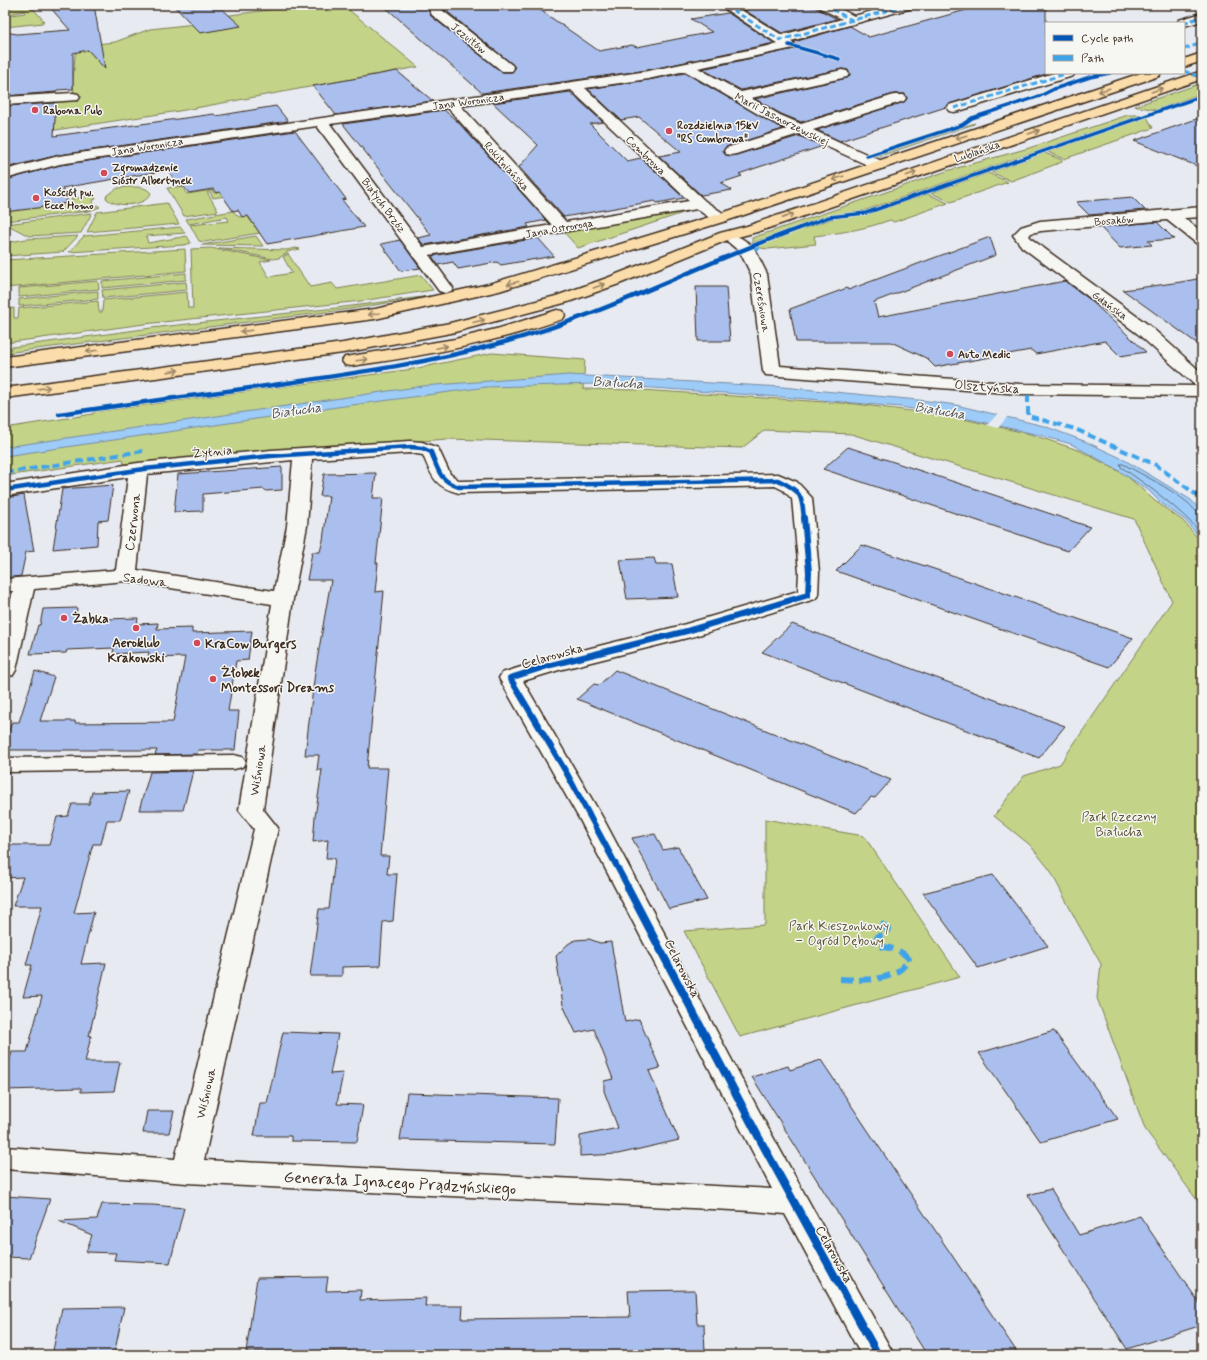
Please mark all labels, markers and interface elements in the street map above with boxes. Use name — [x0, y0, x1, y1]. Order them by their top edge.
street label: Jezuitów — [448, 20, 489, 58]
legend — [1045, 22, 1185, 74]
text: Cycle path — [1081, 31, 1133, 47]
text: Path — [1081, 51, 1104, 67]
one-way arrow — [1151, 86, 1164, 93]
one-way arrow — [1098, 87, 1111, 94]
street label: Jana Woronicza — [431, 90, 505, 114]
street label: Marii Jasnorzewskiej — [732, 90, 831, 150]
place label: Rabona Pub — [43, 104, 103, 118]
marker: Rabona Pub — [30, 105, 40, 115]
place label: Rozdzielnia 15kV "RS Combrowa" — [677, 119, 758, 146]
marker: Rozdzielnia 15kV "RS Combrowa" — [664, 126, 674, 136]
one-way arrow — [1028, 128, 1041, 135]
street label: Combrowa — [622, 133, 669, 179]
street label: Jana Woronicza — [110, 134, 184, 160]
one-way arrow — [956, 134, 968, 142]
street label: Lublańska — [952, 137, 1003, 166]
street label: Rokitniańska — [480, 139, 532, 194]
place label: Zgromadzenie Sióstr Albertynek — [112, 161, 193, 188]
marker: Zgromadzenie Sióstr Albertynek — [99, 168, 109, 178]
one-way arrow — [905, 169, 917, 177]
one-way arrow — [832, 175, 844, 183]
street label: Białych Brzóz — [358, 176, 409, 236]
place label: Kościół pw. Ecce Homo — [44, 186, 94, 213]
marker: Kościół pw. Ecce Homo — [31, 193, 41, 203]
one-way arrow — [782, 211, 794, 219]
street label: Bosaków — [1094, 212, 1135, 230]
street label: Jana Ostroroga — [524, 216, 594, 242]
street label: Czereśniowa — [749, 271, 773, 333]
one-way arrow — [506, 280, 519, 287]
one-way arrow — [592, 282, 605, 289]
street label: Gdańska — [1089, 288, 1130, 324]
one-way arrow — [368, 310, 381, 318]
one-way arrow — [472, 317, 485, 325]
one-way arrow — [239, 327, 252, 335]
one-way arrow — [435, 343, 448, 351]
one-way arrow — [86, 347, 99, 355]
place label: Auto Medic — [958, 348, 1011, 362]
marker: Auto Medic — [945, 349, 955, 359]
one-way arrow — [355, 356, 368, 364]
one-way arrow — [166, 367, 179, 375]
water label: Białucha — [592, 373, 644, 393]
street label: Olsztyńska — [954, 377, 1020, 398]
one-way arrow — [37, 384, 50, 392]
water label: Białucha — [913, 398, 966, 424]
water label: Białucha — [270, 399, 323, 423]
street label: Żytnia — [191, 442, 233, 463]
street label: Czerwona — [122, 492, 145, 552]
street label: Sadowa — [122, 569, 168, 592]
place label: Żabka — [72, 611, 109, 628]
marker: Żabka — [59, 613, 69, 623]
marker: Aeroklub Krakowski — [131, 623, 141, 633]
place label: Aeroklub Krakowski — [108, 635, 164, 667]
place label: KraCow Burgers — [205, 636, 296, 654]
marker: KraCow Burgers — [192, 638, 202, 648]
street label: Celarowska — [520, 639, 586, 673]
place label: Żłobek Montessori Dreams — [221, 665, 334, 697]
marker: Żłobek Montessori Dreams — [208, 674, 218, 684]
street label: Wiśniowa — [246, 743, 271, 797]
park label: Park Rzeczny Białucha — [1082, 809, 1156, 841]
park label: Park Kieszonkowy – Ogród Dębowy — [789, 918, 889, 950]
street label: Celarowska — [660, 937, 704, 1001]
street label: Wiśniowa — [192, 1066, 221, 1120]
street label: Generała Ignacego Prądzyńskiego — [283, 1167, 517, 1201]
street label: Celarowska — [811, 1223, 857, 1287]

